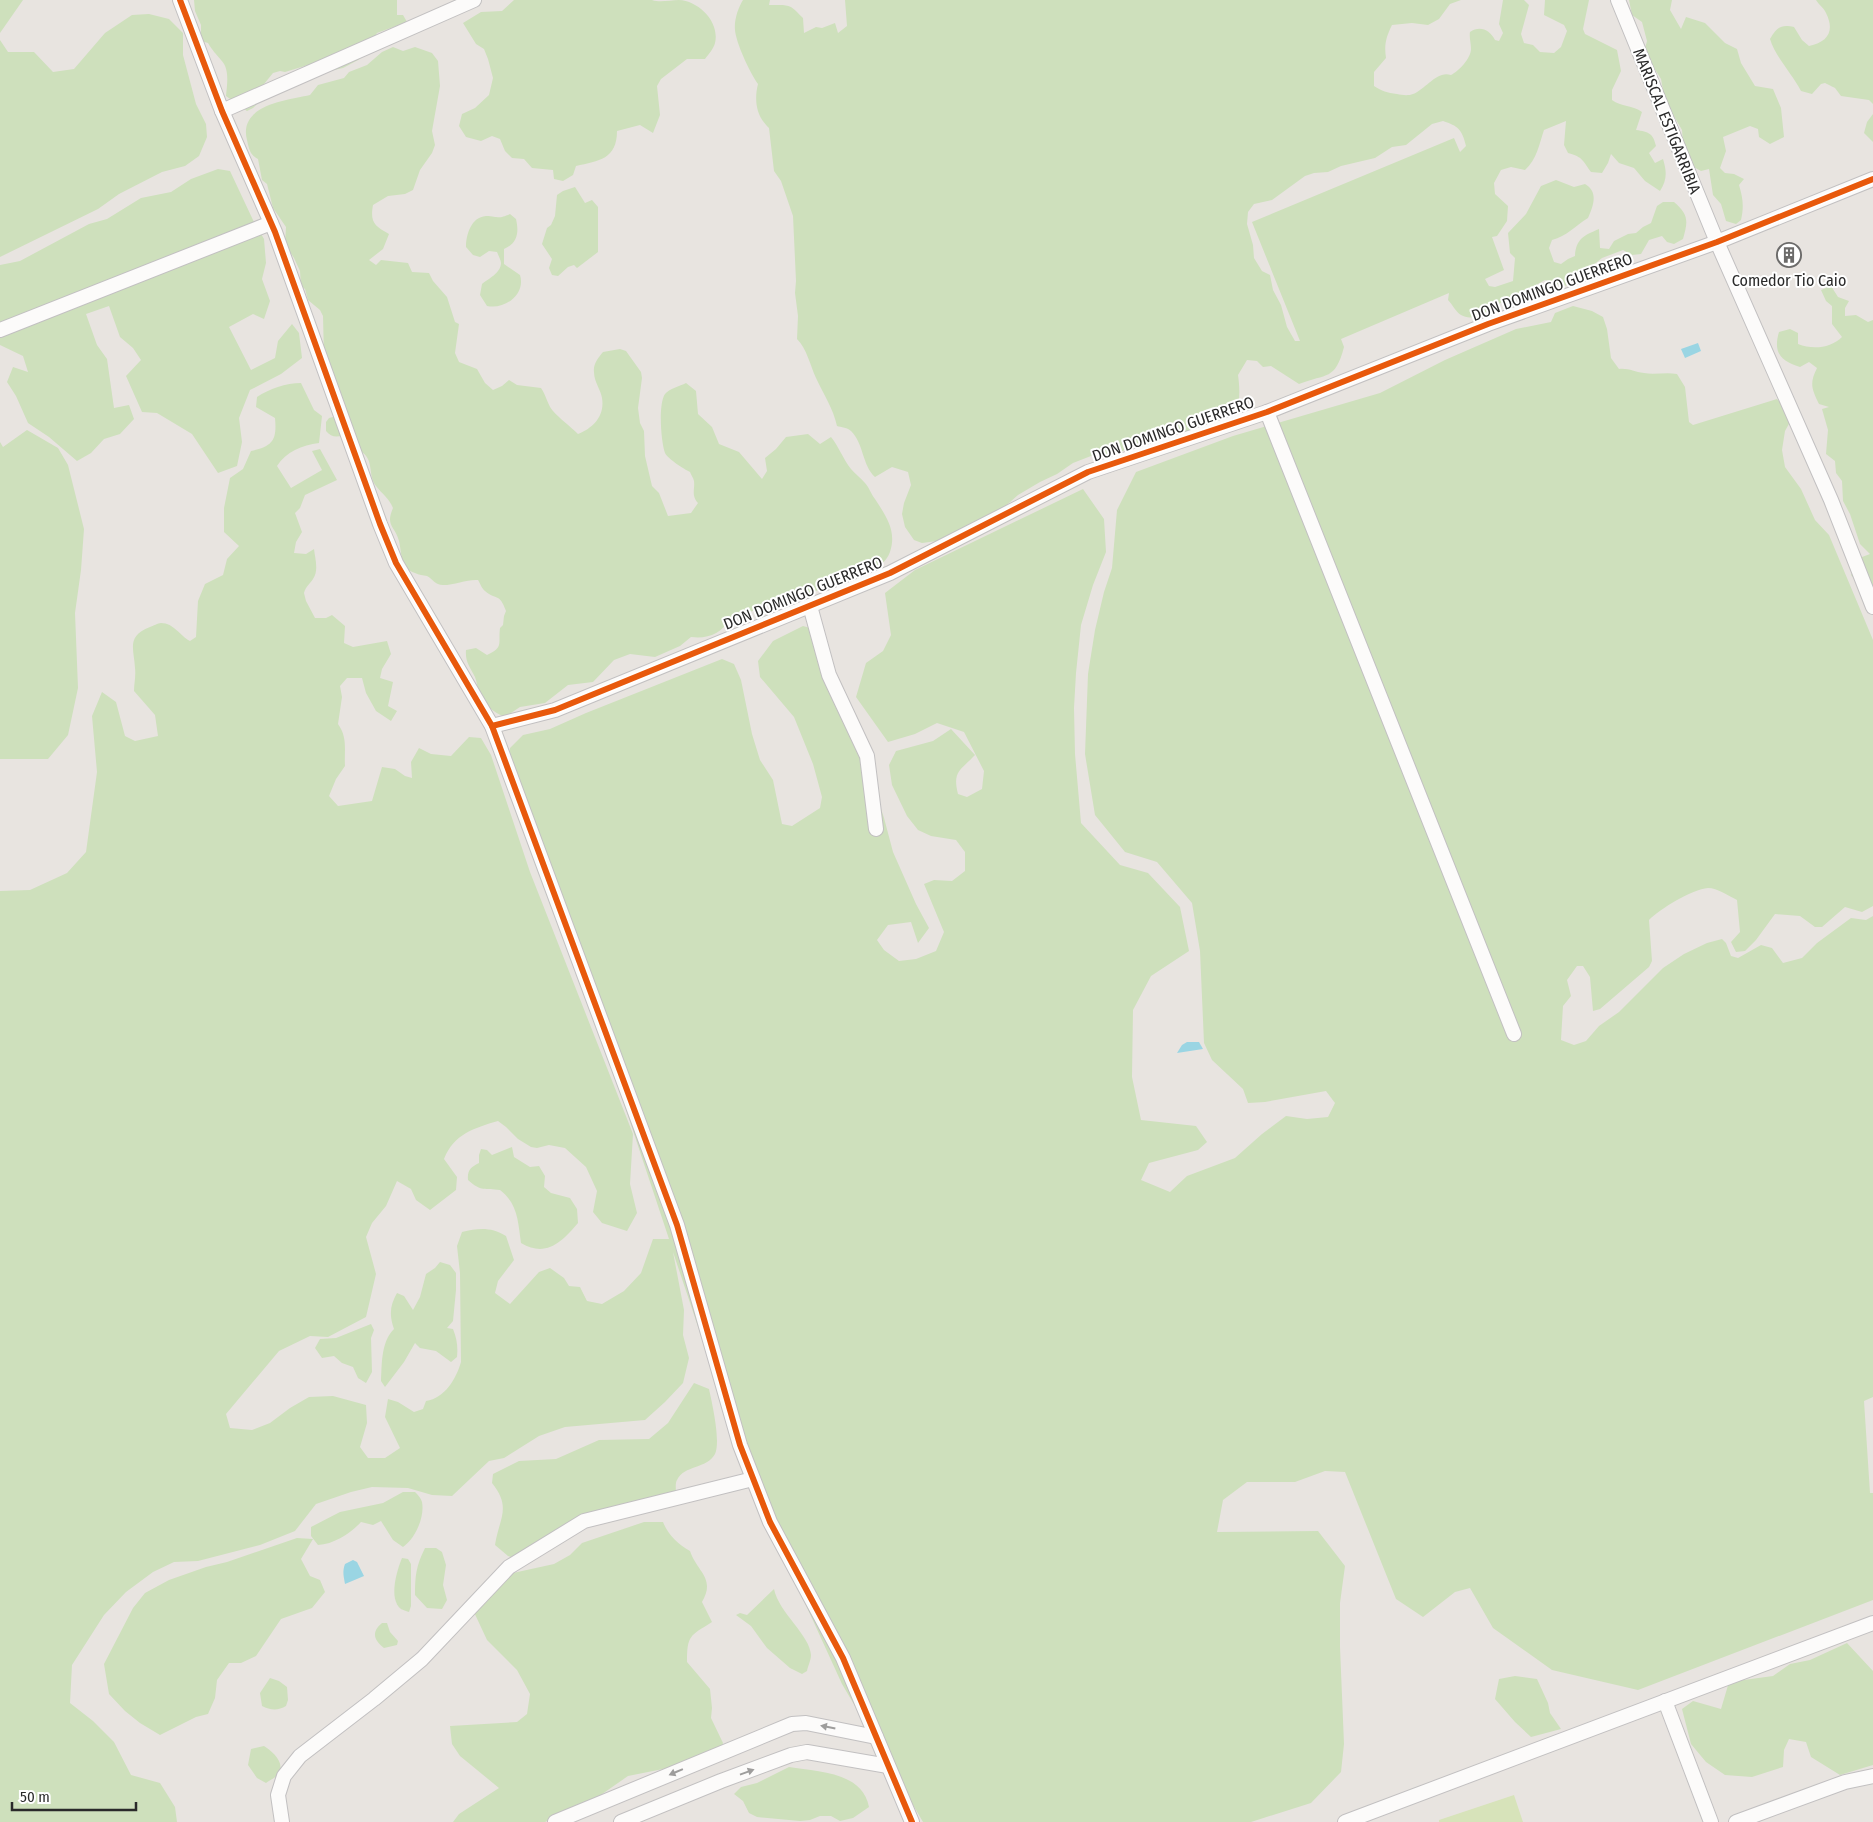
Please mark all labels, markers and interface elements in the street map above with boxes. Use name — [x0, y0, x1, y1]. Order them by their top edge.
street label: MARISCAL ESTIGARRIBIA — [1629, 46, 1705, 197]
building icon: Comedor Tio Caio — [1776, 242, 1802, 268]
street label: DON DOMINGO GUERRERO — [1469, 249, 1635, 325]
place label: Comedor Tio Caio — [1732, 271, 1846, 290]
street label: DON DOMINGO GUERRERO — [1090, 392, 1256, 466]
street label: DON DOMINGO GUERRERO — [721, 552, 885, 634]
one-way arrow — [820, 1723, 836, 1731]
one-way arrow — [740, 1768, 755, 1776]
one-way arrow — [668, 1769, 683, 1776]
scale bar — [12, 1780, 136, 1812]
text: 50 m — [20, 1788, 50, 1806]

